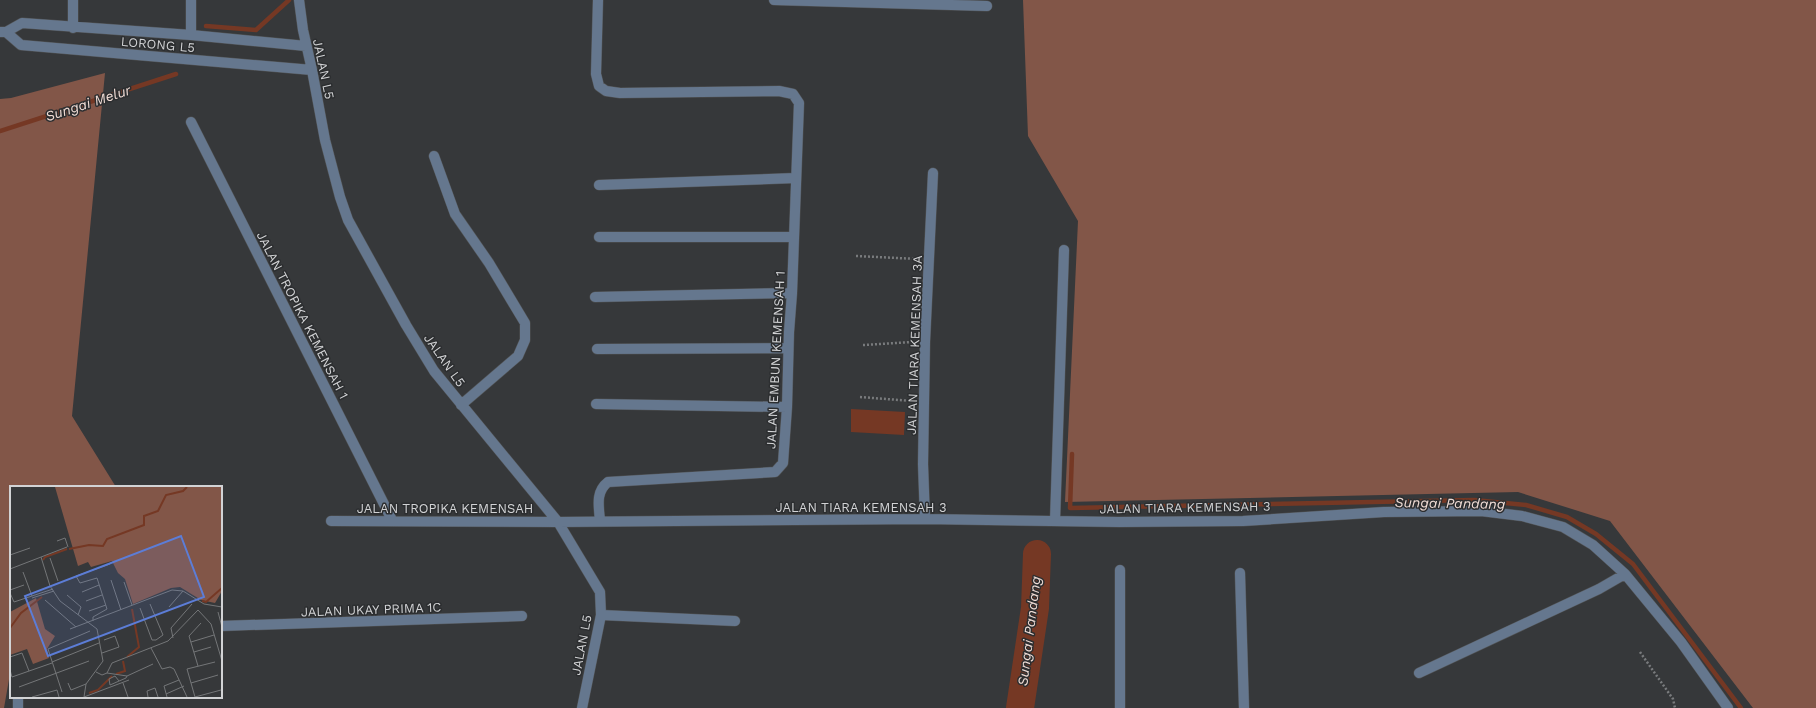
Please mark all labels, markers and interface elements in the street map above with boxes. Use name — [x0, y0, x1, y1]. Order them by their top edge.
street label: LORONG L5 — [120, 34, 196, 55]
street label: JALAN L5 — [310, 38, 337, 101]
water label: Sungai Melur — [43, 81, 133, 124]
street label: JALAN TROPIKA KEMENSAH 1 — [254, 229, 351, 401]
street label: JALAN TIARA KEMENSAH 3A — [904, 255, 925, 435]
street label: JALAN EMBUN KEMENSAH 1 — [763, 271, 788, 449]
street label: JALAN L5 — [421, 331, 468, 390]
inset map — [10, 486, 222, 698]
water label: Sungai Pandang — [1394, 494, 1506, 512]
street label: JALAN TIARA KEMENSAH 3 — [1099, 499, 1271, 516]
street label: JALAN TIARA KEMENSAH 3 — [775, 500, 947, 515]
street label: JALAN TROPIKA KEMENSAH — [357, 501, 533, 516]
water label: Sungai Pandang — [1014, 575, 1044, 687]
street label: JALAN UKAY PRIMA 1C — [301, 600, 442, 619]
street label: JALAN L5 — [568, 614, 595, 677]

